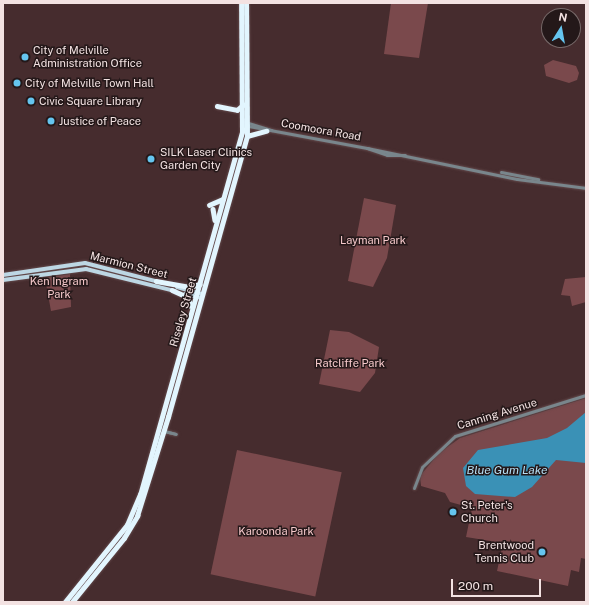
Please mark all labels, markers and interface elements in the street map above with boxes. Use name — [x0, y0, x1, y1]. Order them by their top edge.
north arrow — [541, 8, 581, 48]
text: N — [558, 10, 568, 24]
place label: City of Melville Administration Office — [33, 44, 142, 70]
marker: City of Melville Administration Office — [20, 52, 30, 62]
place label: City of Melville Town Hall — [25, 76, 154, 90]
marker: City of Melville Town Hall — [12, 78, 22, 88]
place label: Civic Square Library — [39, 94, 142, 108]
marker: Civic Square Library — [26, 96, 36, 106]
place label: Justice of Peace — [59, 114, 141, 128]
marker: Justice of Peace — [46, 116, 56, 126]
street label: Coomoora Road — [280, 116, 362, 144]
place label: SILK Laser Clinics Garden City — [160, 146, 252, 172]
marker: SILK Laser Clinics Garden City — [145, 153, 157, 165]
park label: Layman Park — [340, 233, 406, 247]
street label: Marmion Street — [89, 249, 169, 281]
park label: Ken Ingram Park — [30, 275, 88, 301]
street label: Riseley Street — [167, 276, 199, 348]
park label: Ratcliffe Park — [315, 356, 385, 370]
street label: Canning Avenue — [456, 396, 538, 432]
water label: Blue Gum Lake — [466, 464, 548, 478]
place label: St. Peter's Church — [461, 499, 513, 525]
marker: St. Peter's Church — [448, 507, 458, 517]
park label: Karoonda Park — [238, 524, 314, 538]
place label: Brentwood Tennis Club — [475, 539, 534, 565]
marker: Brentwood Tennis Club — [537, 547, 547, 557]
scale bar — [453, 571, 543, 597]
text: 200 m — [458, 579, 493, 593]

